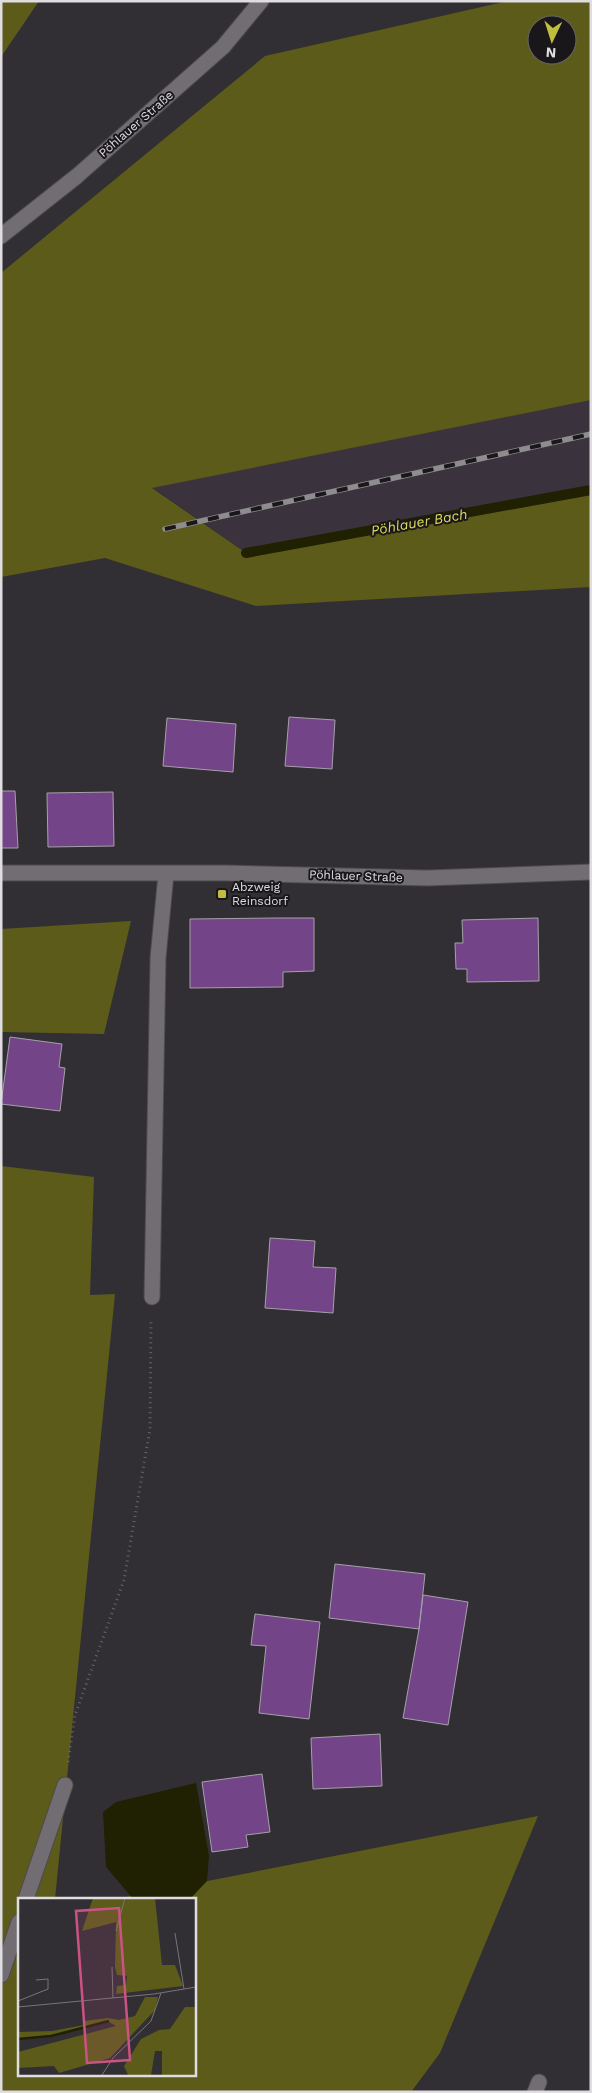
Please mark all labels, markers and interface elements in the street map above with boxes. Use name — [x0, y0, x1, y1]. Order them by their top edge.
north arrow — [527, 15, 577, 65]
text: N — [545, 45, 557, 61]
street label: Pöhlauer Straße — [96, 88, 176, 160]
water label: Pöhlauer Bach — [370, 506, 468, 538]
street label: Pöhlauer Straße — [309, 867, 403, 885]
place label: Abzweig Reinsdorf — [232, 880, 288, 908]
marker: Abzweig Reinsdorf — [216, 888, 228, 900]
inset map — [18, 1898, 195, 2076]

